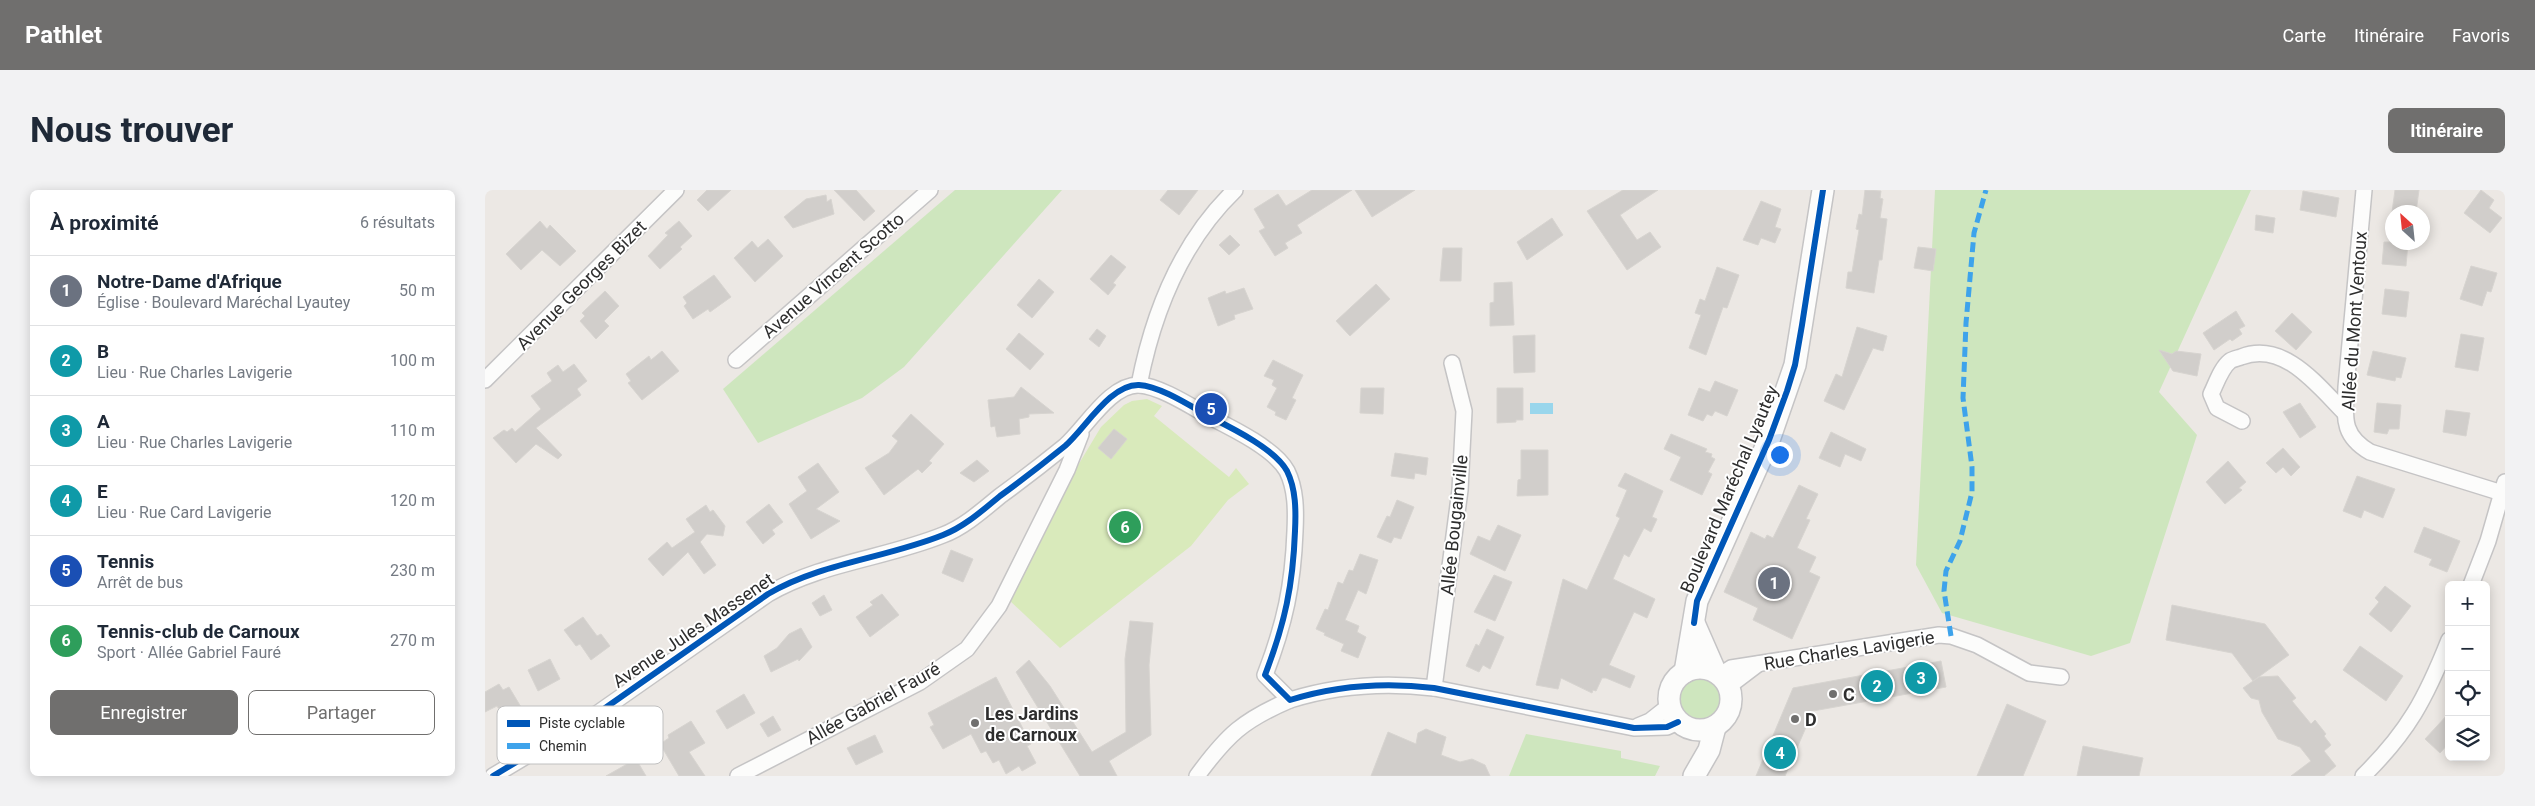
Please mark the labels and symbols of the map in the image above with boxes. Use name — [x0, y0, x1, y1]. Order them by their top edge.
north arrow — [2385, 205, 2430, 250]
street label: Avenue Vincent Scotto — [758, 208, 908, 342]
street label: Avenue Georges Bizet — [512, 216, 650, 354]
street label: Allée du Mont Ventoux — [2337, 230, 2371, 412]
street label: Boulevard Maréchal Lyautey — [1676, 382, 1783, 596]
pin: 5 — [1195, 390, 1227, 428]
your location — [1767, 442, 1793, 468]
street label: Allée Bougainville — [1436, 454, 1472, 596]
pin: 6 — [1109, 508, 1141, 546]
pin: 1 — [1758, 564, 1790, 602]
street label: Avenue Jules Massenet — [608, 568, 778, 692]
street label: Rue Charles Lavigerie — [1762, 626, 1936, 674]
street label: Allée Gabriel Fauré — [802, 657, 944, 749]
pin: 3 — [1905, 659, 1937, 697]
pin: 2 — [1861, 667, 1893, 705]
place label: C — [1843, 684, 1855, 705]
marker: C — [1827, 688, 1839, 700]
place label: Les Jardins de Carnoux — [985, 703, 1079, 745]
legend — [497, 706, 663, 764]
place label: D — [1805, 709, 1817, 730]
marker: D — [1789, 713, 1801, 725]
text: Piste cyclable — [539, 715, 625, 731]
marker: Les Jardins de Carnoux — [969, 717, 981, 729]
pin: 4 — [1764, 734, 1796, 772]
text: Chemin — [539, 738, 587, 754]

